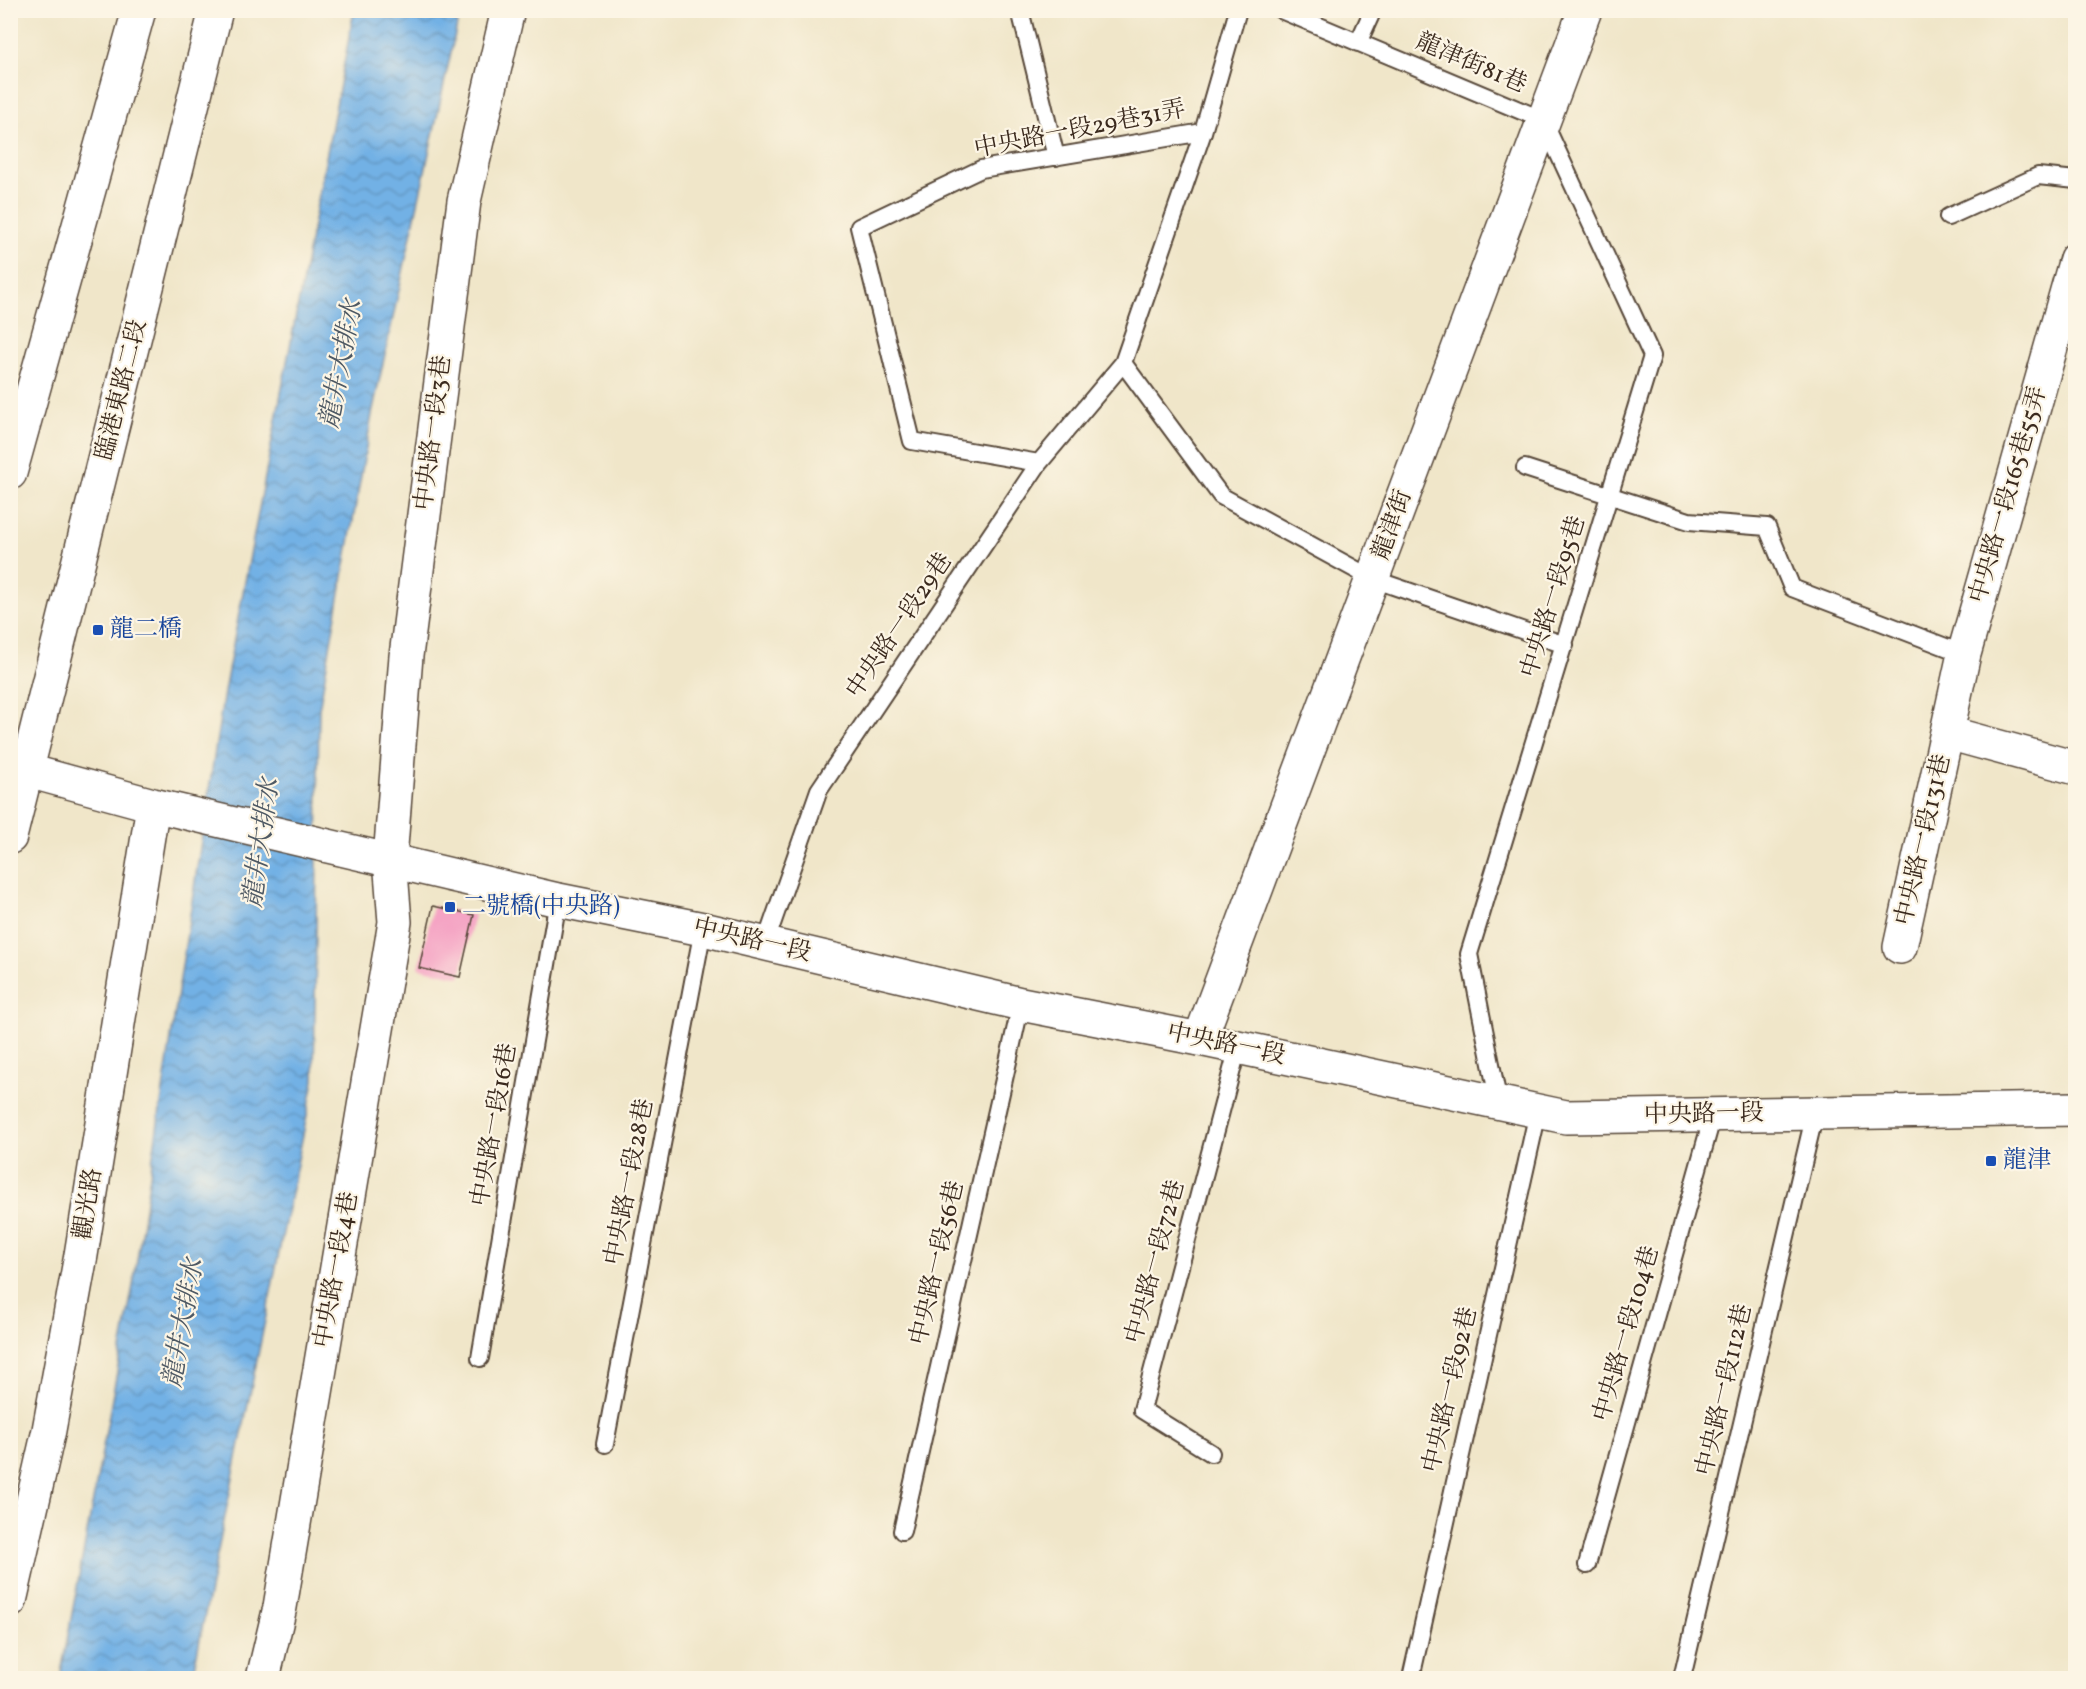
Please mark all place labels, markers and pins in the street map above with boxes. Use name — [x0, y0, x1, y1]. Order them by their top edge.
place label: 龍二橋 — [110, 613, 182, 647]
marker: 龍二橋 — [91, 623, 105, 637]
place label: 二號橋(中央路) — [462, 890, 620, 924]
marker: 二號橋(中央路) — [443, 900, 457, 914]
place label: 龍津 — [2003, 1144, 2051, 1178]
marker: 龍津 — [1984, 1154, 1998, 1168]

